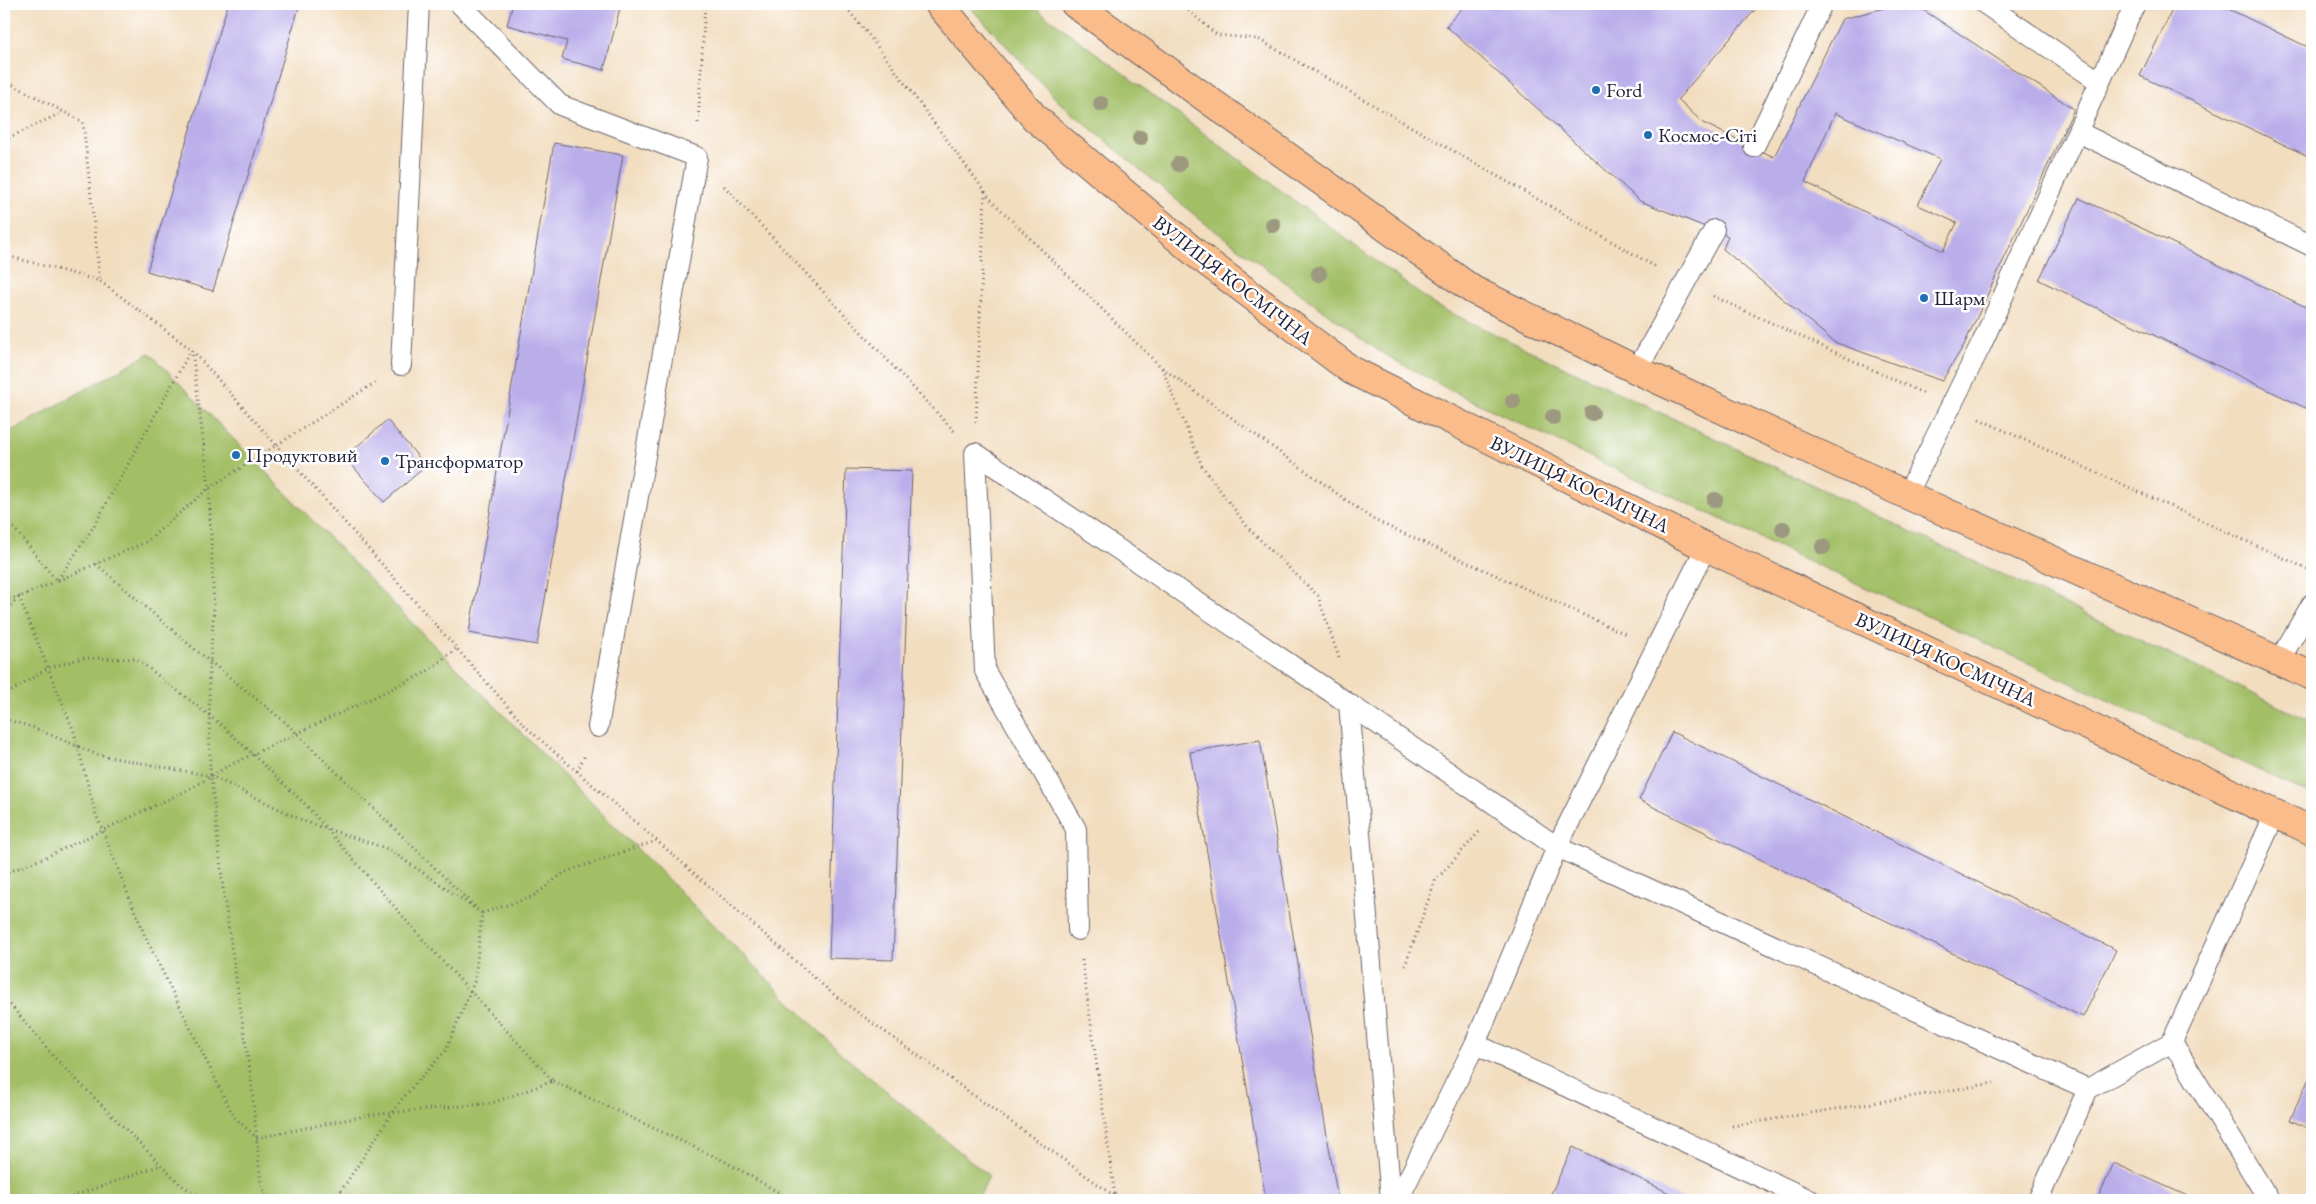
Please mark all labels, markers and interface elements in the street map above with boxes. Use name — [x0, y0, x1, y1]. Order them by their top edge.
place label: Ford — [1606, 77, 1643, 103]
marker: Ford — [1590, 84, 1602, 96]
place label: Космос-Сіті — [1658, 122, 1757, 148]
marker: Космос-Сіті — [1642, 129, 1654, 141]
street label: ВУЛИЦЯ КОСМІЧНА — [1148, 209, 1318, 351]
place label: Шарм — [1934, 285, 1986, 311]
marker: Шарм — [1918, 292, 1930, 304]
street label: ВУЛИЦЯ КОСМІЧНА — [1486, 429, 1674, 539]
place label: Продуктовий — [246, 442, 358, 468]
place label: Трансформатор — [395, 448, 523, 474]
marker: Продуктовий — [230, 449, 242, 461]
marker: Трансформатор — [379, 455, 391, 467]
street label: ВУЛИЦЯ КОСМІЧНА — [1852, 606, 2041, 712]

